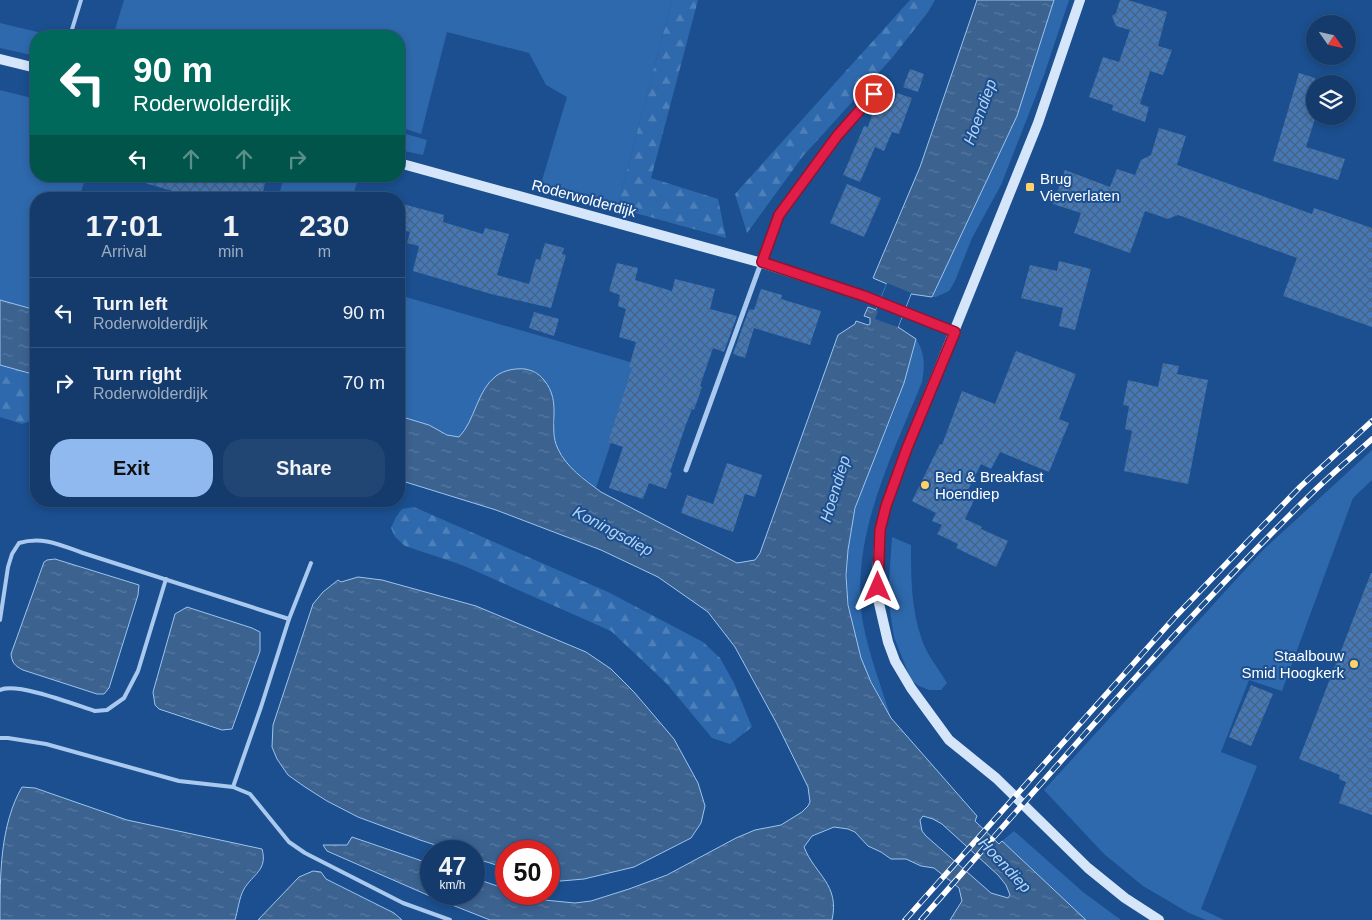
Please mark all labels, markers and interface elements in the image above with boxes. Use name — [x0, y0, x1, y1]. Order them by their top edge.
north arrow — [1306, 15, 1356, 65]
map controls — [1306, 15, 1356, 125]
icon: left — [50, 50, 115, 115]
text: 90 m — [133, 50, 213, 89]
pin — [853, 73, 895, 115]
button: layers — [1306, 75, 1356, 125]
water label: Hoendiep — [960, 77, 1000, 147]
icon: arrive — [860, 80, 888, 108]
text: Roderwolderdijk — [133, 91, 291, 116]
icon: left — [124, 145, 152, 173]
icon: ahead — [177, 145, 205, 173]
icon: ahead — [230, 145, 258, 173]
icon: right — [283, 145, 311, 173]
place label: Brug Vierverlaten — [1040, 170, 1120, 204]
street label: Roderwolderdijk — [530, 176, 639, 220]
marker: Brug Vierverlaten — [1024, 181, 1036, 193]
text: 17:01 — [86, 209, 162, 242]
text: 1 — [222, 209, 239, 242]
text: 230 — [299, 209, 349, 242]
text: Arrival — [101, 243, 147, 260]
text: min — [218, 243, 244, 260]
text: m — [318, 243, 331, 260]
text: Turn left — [93, 293, 168, 314]
icon: left — [50, 299, 78, 327]
text: 90 m — [343, 302, 385, 323]
text: Roderwolderdijk — [93, 315, 208, 332]
text: Turn right — [93, 363, 181, 384]
icon: right — [50, 369, 78, 397]
text: 70 m — [343, 372, 385, 393]
text: Roderwolderdijk — [93, 385, 208, 402]
button: Exit — [50, 439, 213, 497]
button: Share — [223, 439, 385, 497]
water label: Hoendiep — [817, 454, 853, 524]
place label: Bed & Breakfast Hoendiep — [935, 468, 1044, 502]
marker: Bed & Breakfast Hoendiep — [919, 479, 931, 491]
water label: Koningsdiep — [570, 503, 656, 559]
position arrow — [851, 560, 903, 612]
place label: Staalbouw Smid Hoogkerk — [1241, 647, 1344, 681]
marker: Staalbouw Smid Hoogkerk — [1348, 658, 1360, 670]
water label: Hoendiep — [975, 834, 1035, 896]
speed limit sign: 50 — [495, 840, 560, 905]
text: 47 — [439, 852, 466, 880]
text: km/h — [439, 878, 466, 892]

